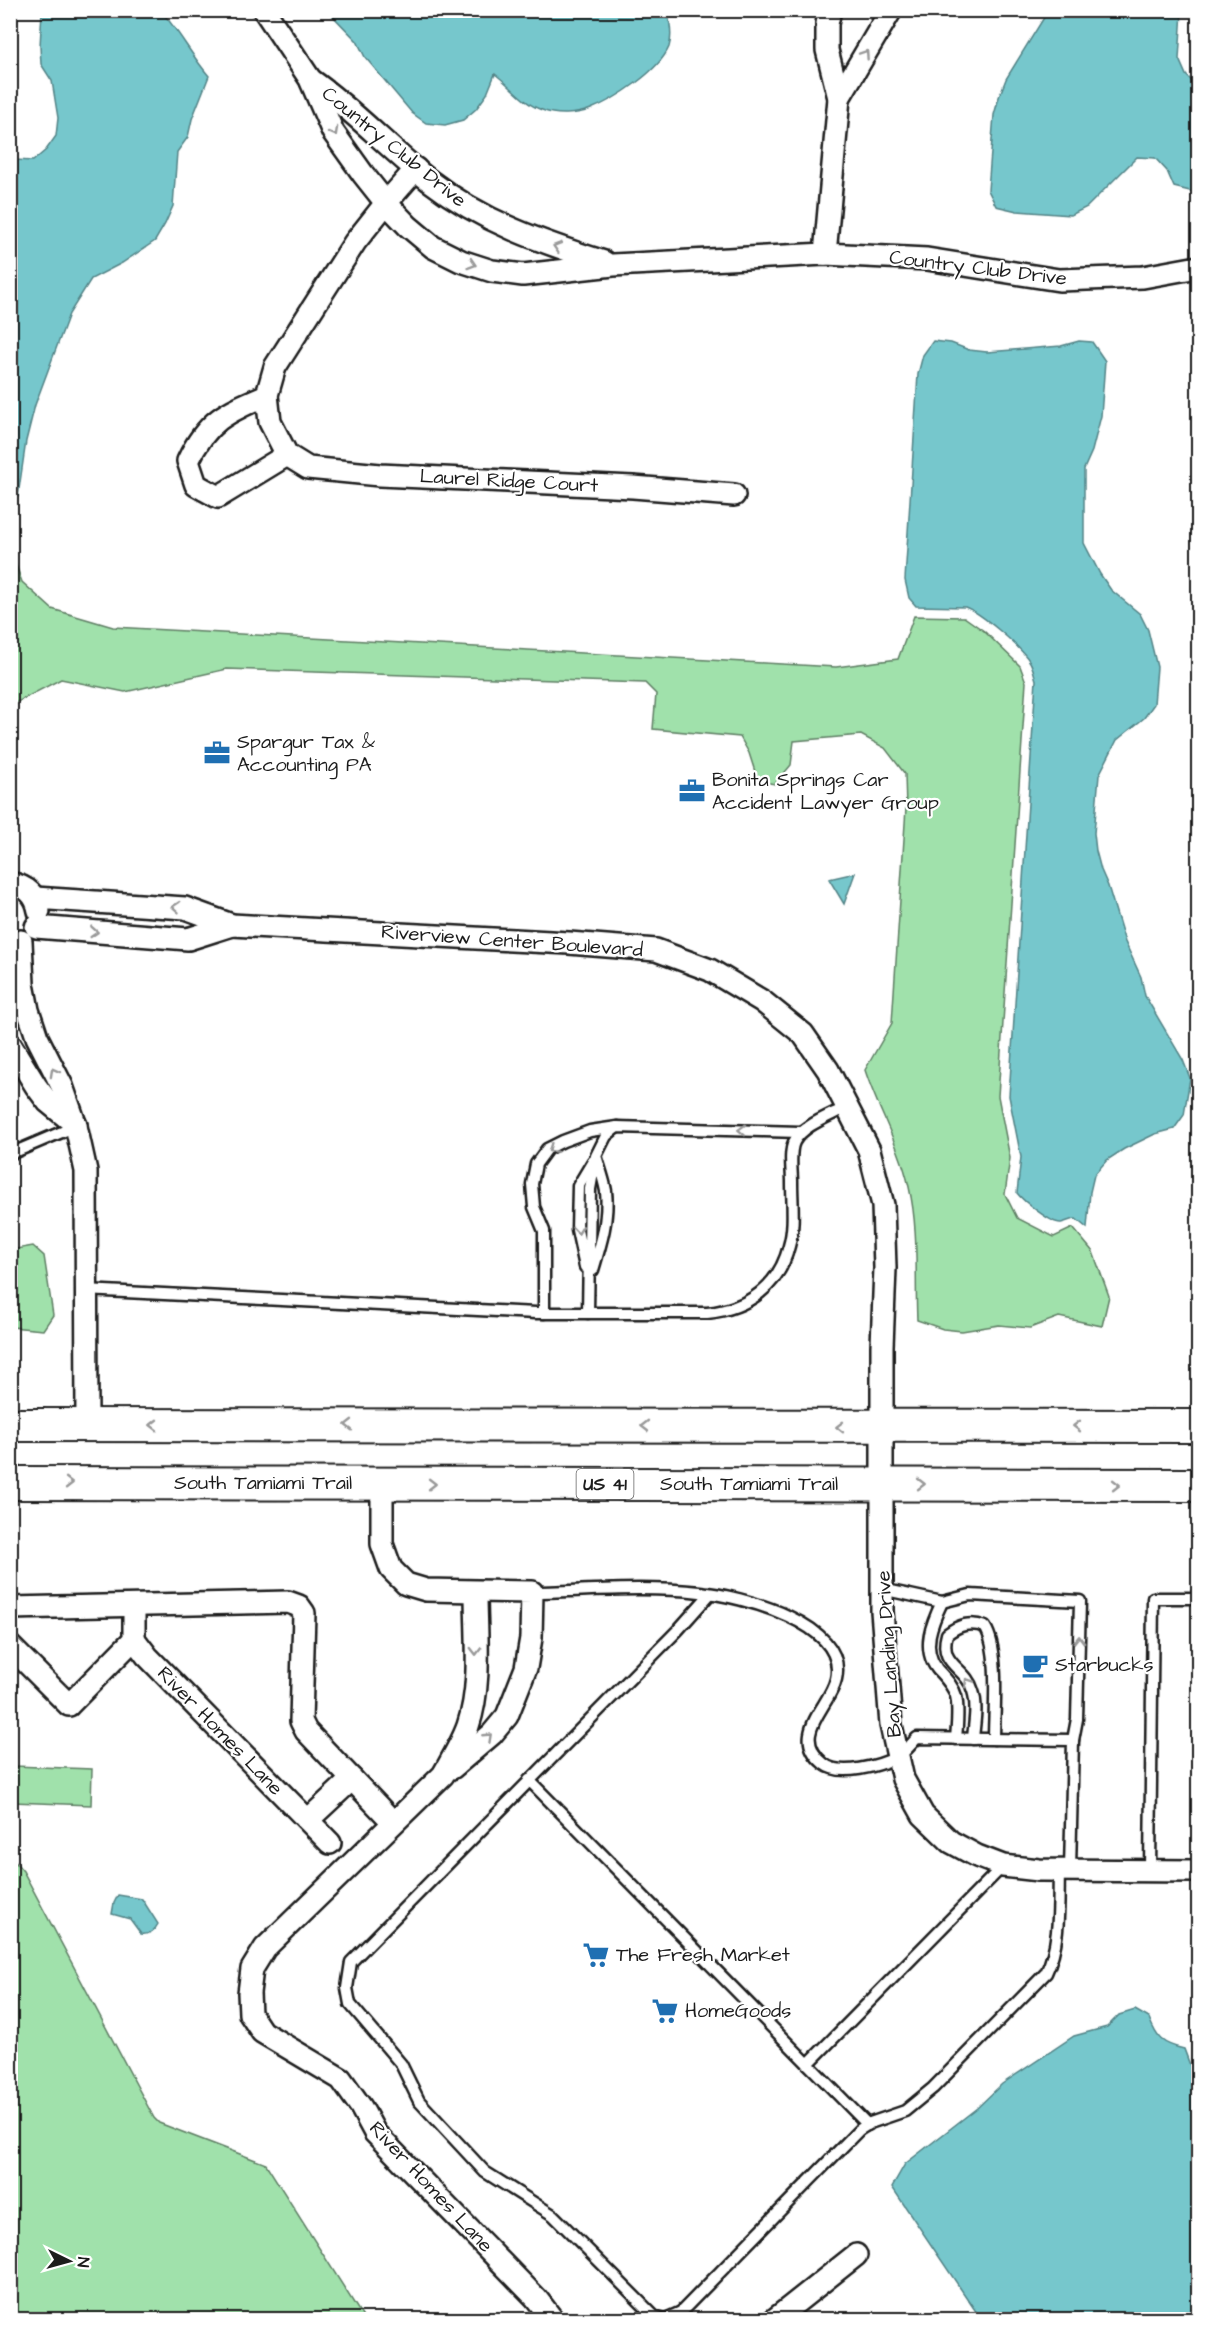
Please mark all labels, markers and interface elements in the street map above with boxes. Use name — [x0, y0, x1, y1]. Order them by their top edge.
one-way arrow — [858, 50, 869, 61]
street label: Country Club Drive — [315, 80, 472, 215]
one-way arrow — [327, 126, 338, 136]
one-way arrow — [552, 242, 563, 255]
street label: Country Club Drive — [888, 243, 1069, 294]
one-way arrow — [466, 257, 477, 270]
street label: Laurel Ridge Court — [419, 462, 599, 501]
place label: Spargur Tax & Accounting PA — [237, 728, 376, 780]
office icon: Spargur Tax & Accounting PA — [202, 738, 232, 768]
place label: Bonita Springs Car Accident Lawyer Group — [712, 766, 939, 818]
office icon: Bonita Springs Car Accident Lawyer Group — [677, 776, 707, 806]
one-way arrow — [172, 901, 181, 914]
street label: Riverview Center Boulevard — [380, 918, 644, 964]
one-way arrow — [90, 925, 99, 938]
one-way arrow — [50, 1068, 61, 1078]
one-way arrow — [737, 1124, 746, 1137]
one-way arrow — [547, 1142, 558, 1153]
one-way arrow — [571, 1226, 584, 1235]
one-way arrow — [150, 1419, 159, 1431]
one-way arrow — [345, 1419, 354, 1431]
one-way arrow — [641, 1420, 650, 1432]
one-way arrow — [1073, 1420, 1082, 1432]
one-way arrow — [836, 1421, 845, 1433]
street label: South Tamiami Trail — [174, 1469, 352, 1497]
road number: US 41 — [576, 1469, 634, 1499]
street label: South Tamiami Trail — [660, 1470, 838, 1498]
one-way arrow — [64, 1477, 73, 1489]
one-way arrow — [427, 1478, 436, 1490]
one-way arrow — [916, 1478, 925, 1490]
one-way arrow — [1111, 1479, 1120, 1491]
street label: Bay Landing Drive — [869, 1569, 910, 1738]
one-way arrow — [1073, 1636, 1085, 1645]
one-way arrow — [470, 1647, 482, 1656]
cafe icon: Starbucks — [1020, 1650, 1050, 1680]
place label: Starbucks — [1055, 1651, 1154, 1679]
street label: River Homes Lane — [151, 1660, 289, 1802]
one-way arrow — [964, 1678, 975, 1689]
one-way arrow — [480, 1734, 491, 1745]
supermarket icon: The Fresh Market — [581, 1940, 611, 1970]
place label: The Fresh Market — [616, 1941, 790, 1969]
supermarket icon: HomeGoods — [650, 1996, 680, 2026]
place label: HomeGoods — [685, 1997, 791, 2025]
street label: River Homes Lane — [363, 2115, 499, 2259]
north arrow — [39, 2231, 99, 2291]
text: N — [72, 2256, 94, 2268]

